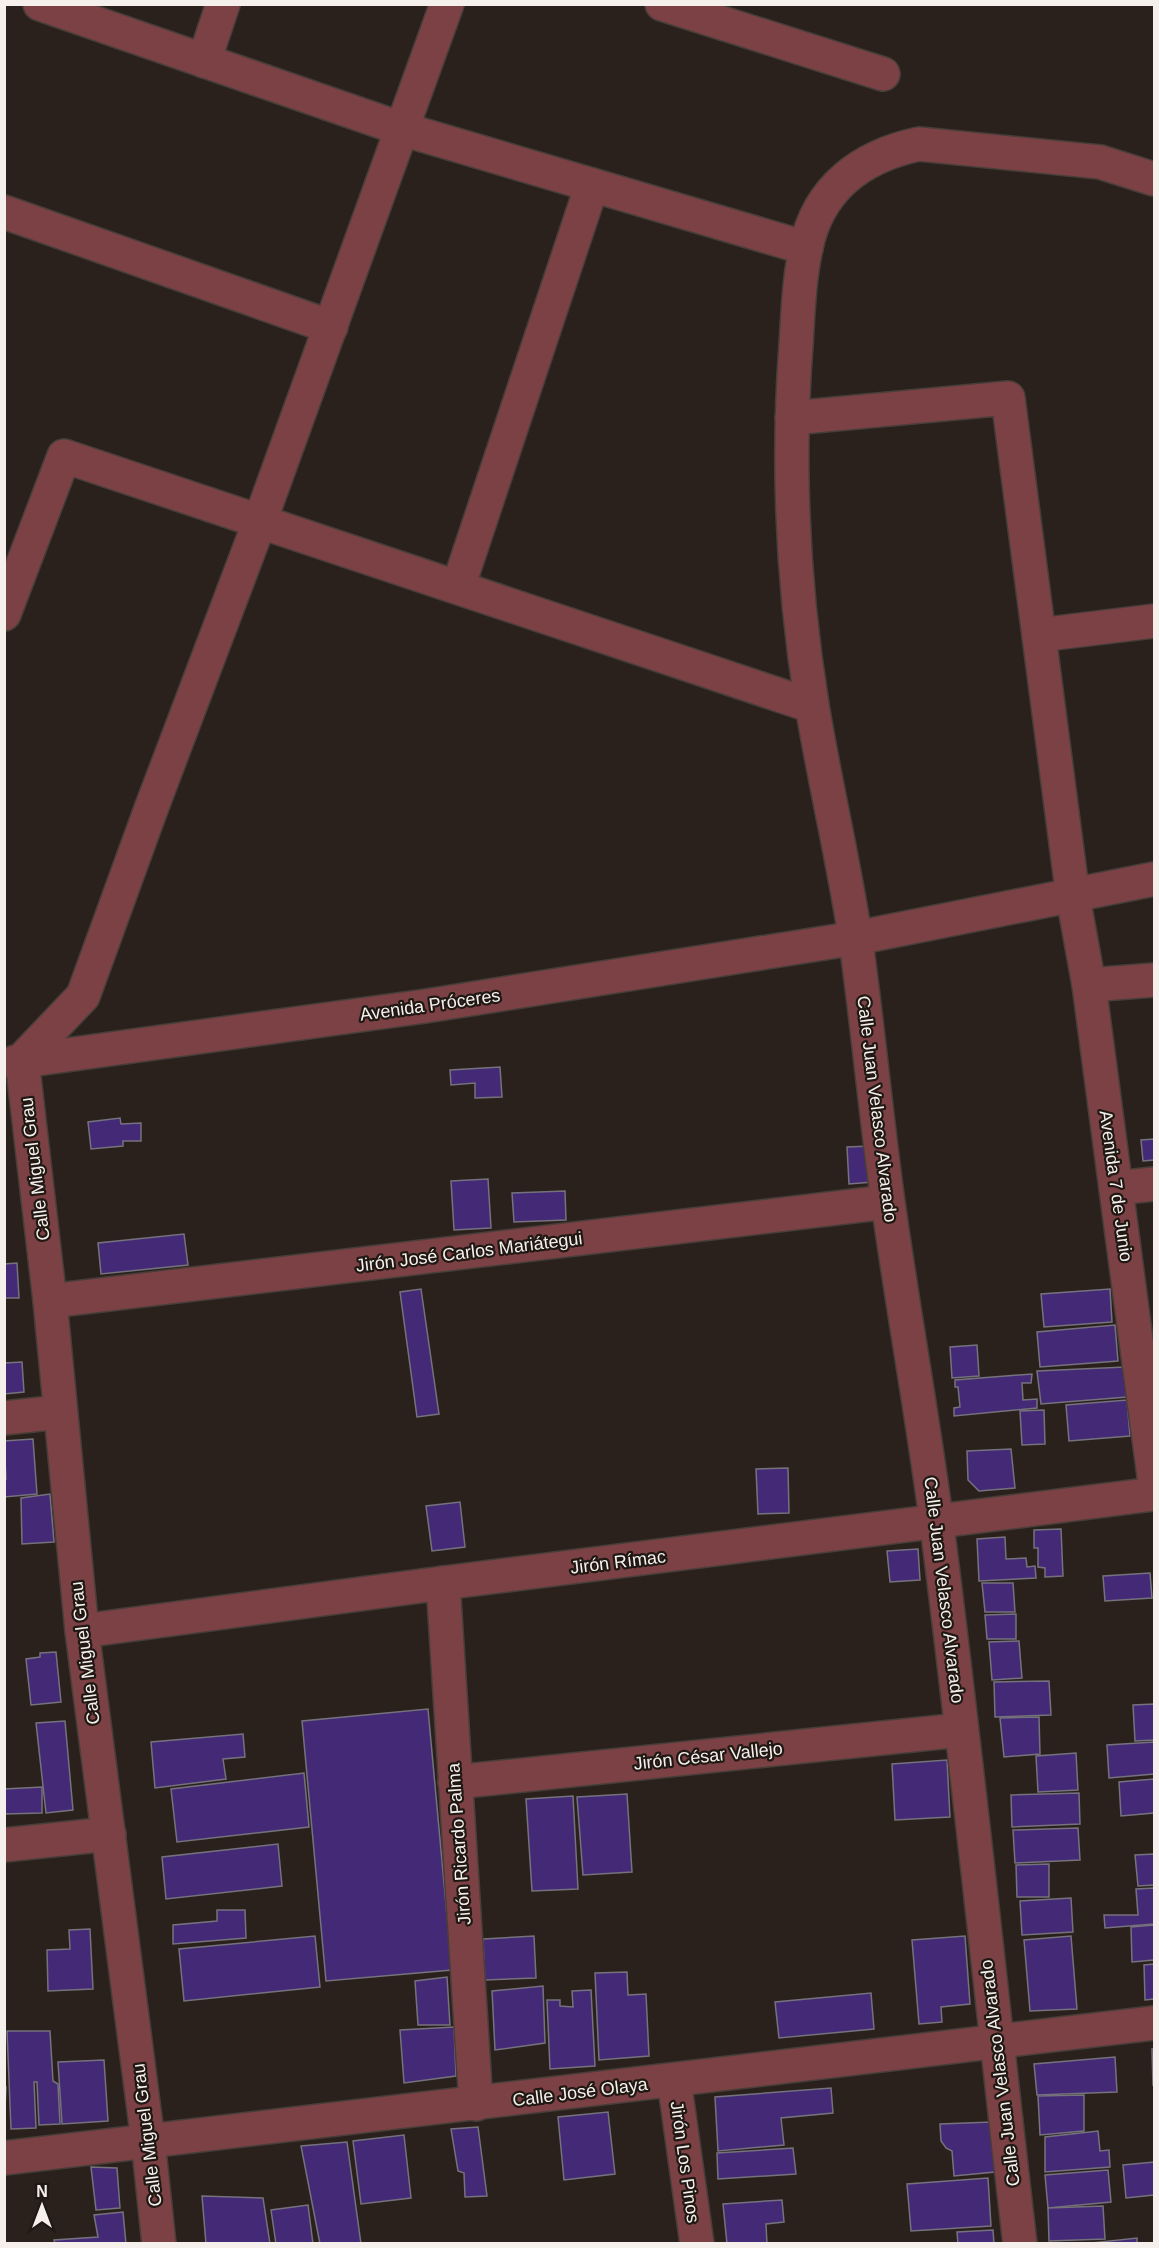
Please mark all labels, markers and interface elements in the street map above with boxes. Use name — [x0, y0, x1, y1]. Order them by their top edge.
street label: Avenida Próceres — [358, 985, 502, 1025]
street label: Calle Juan Velasco Alvarado — [853, 995, 901, 1223]
street label: Calle Miguel Grau — [16, 1096, 54, 1242]
street label: Avenida 7 de Junio — [1095, 1109, 1137, 1263]
street label: Jirón José Carlos Mariátegui — [355, 1228, 583, 1276]
street label: Calle Juan Velasco Alvarado — [920, 1476, 968, 1704]
street label: Jirón Rímac — [569, 1546, 667, 1578]
street label: Calle Miguel Grau — [66, 1580, 104, 1726]
street label: Jirón César Vallejo — [632, 1738, 784, 1774]
street label: Jirón Ricardo Palma — [443, 1761, 475, 1926]
street label: Calle Juan Velasco Alvarado — [976, 1959, 1024, 2187]
street label: Calle Miguel Grau — [128, 2062, 166, 2208]
street label: Calle José Olaya — [511, 2074, 650, 2110]
street label: Jirón Los Pinos — [667, 2100, 703, 2224]
north arrow — [12, 2176, 72, 2236]
text: N — [36, 2183, 48, 2200]

